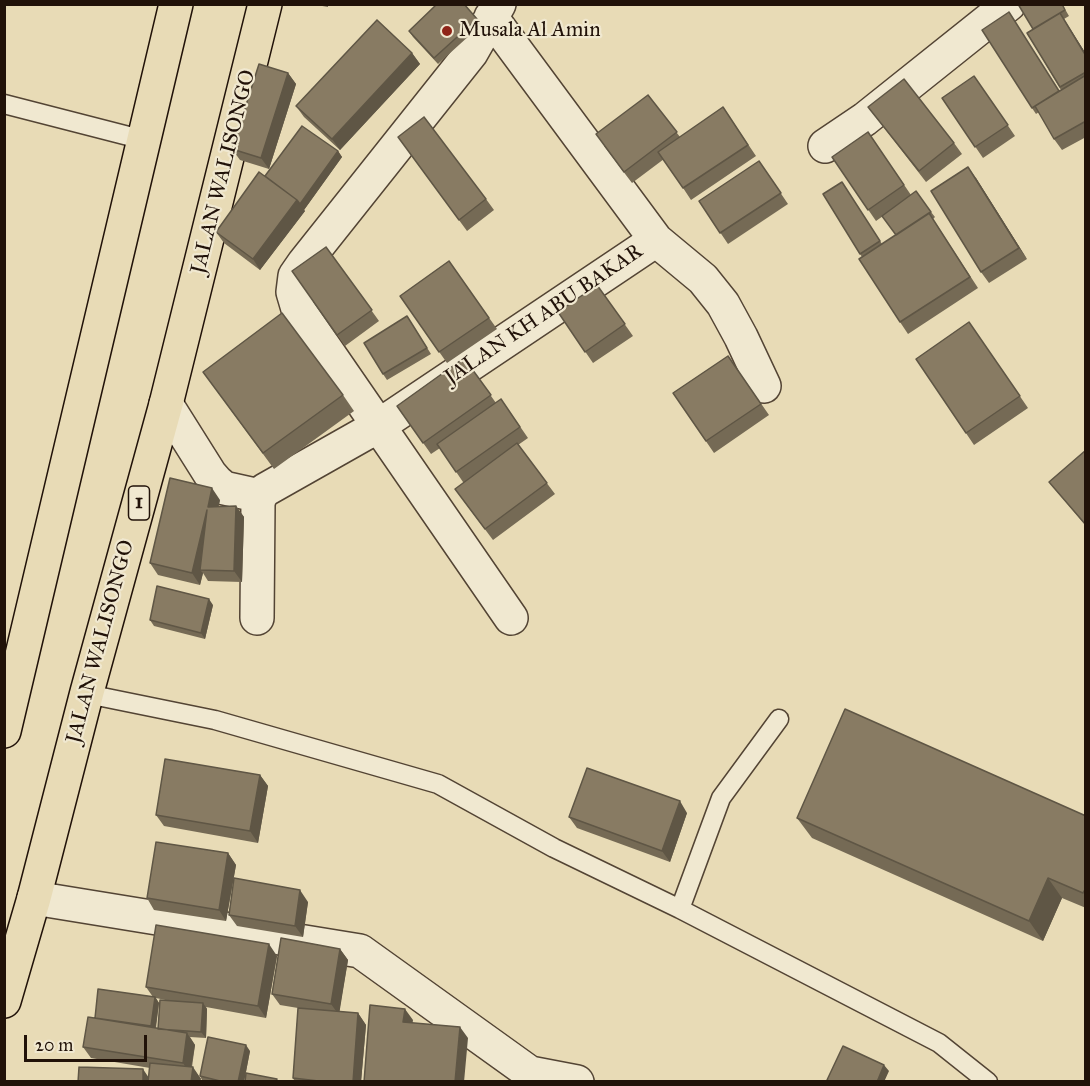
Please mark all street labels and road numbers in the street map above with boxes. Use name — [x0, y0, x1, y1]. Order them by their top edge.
street label: JALAN WALISONGO — [186, 67, 262, 277]
street label: JALAN KH ABU BAKAR — [440, 239, 648, 391]
road number: 1 — [128, 486, 150, 520]
street label: JALAN WALISONGO — [62, 538, 140, 746]

